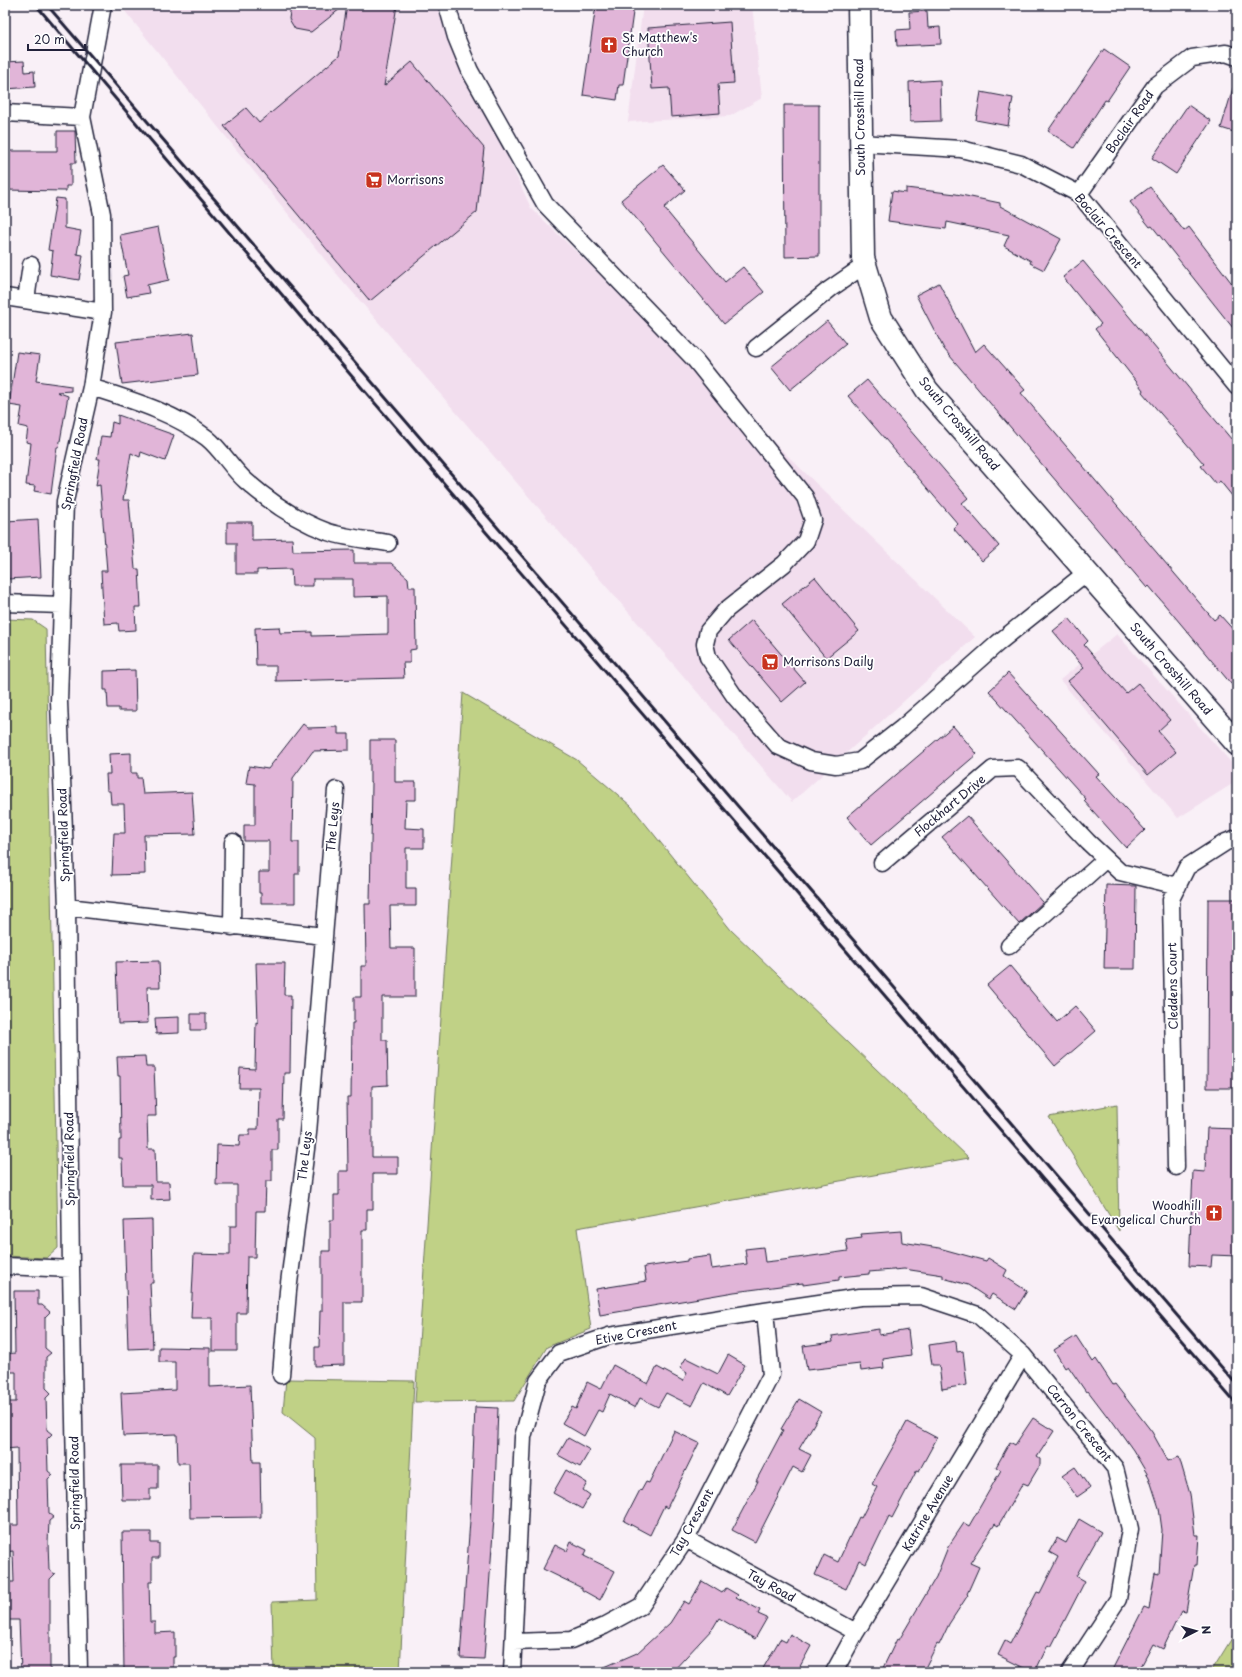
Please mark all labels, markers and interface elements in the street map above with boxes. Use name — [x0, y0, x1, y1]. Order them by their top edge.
scale bar — [28, 26, 85, 52]
place label: St Matthew's Church — [622, 28, 698, 60]
text: 20 m — [34, 30, 65, 48]
church icon: St Matthew's Church — [599, 35, 619, 55]
street label: South Crosshill Road — [849, 58, 869, 176]
street label: Boclair Road — [1101, 86, 1158, 157]
supermarket icon: Morrisons — [364, 170, 384, 190]
place label: Morrisons — [387, 170, 444, 188]
street label: Boclair Crescent — [1071, 189, 1147, 272]
street label: South Crosshill Road — [915, 373, 1004, 474]
street label: Springfield Road — [56, 416, 92, 512]
street label: South Crosshill Road — [1126, 618, 1217, 719]
supermarket icon: Morrisons Daily — [760, 652, 780, 672]
place label: Morrisons Daily — [783, 652, 874, 670]
street label: Flockhart Drive — [910, 770, 989, 840]
street label: Springfield Road — [52, 788, 74, 882]
street label: The Leys — [321, 801, 343, 853]
street label: Cleddens Court — [1162, 942, 1182, 1030]
street label: Springfield Road — [59, 1112, 79, 1206]
street label: The Leys — [292, 1129, 316, 1182]
place label: Woodhill Evangelical Church — [1091, 1196, 1201, 1228]
church icon: Woodhill Evangelical Church — [1204, 1203, 1224, 1223]
street label: Etive Crescent — [594, 1315, 678, 1349]
street label: Carron Crescent — [1043, 1380, 1117, 1465]
street label: Springfield Road — [64, 1436, 84, 1530]
street label: Katrine Avenue — [897, 1470, 957, 1554]
street label: Tay Crescent — [665, 1485, 717, 1560]
street label: Tay Road — [744, 1564, 799, 1606]
north arrow — [1176, 1611, 1216, 1651]
text: N — [1198, 1625, 1215, 1635]

